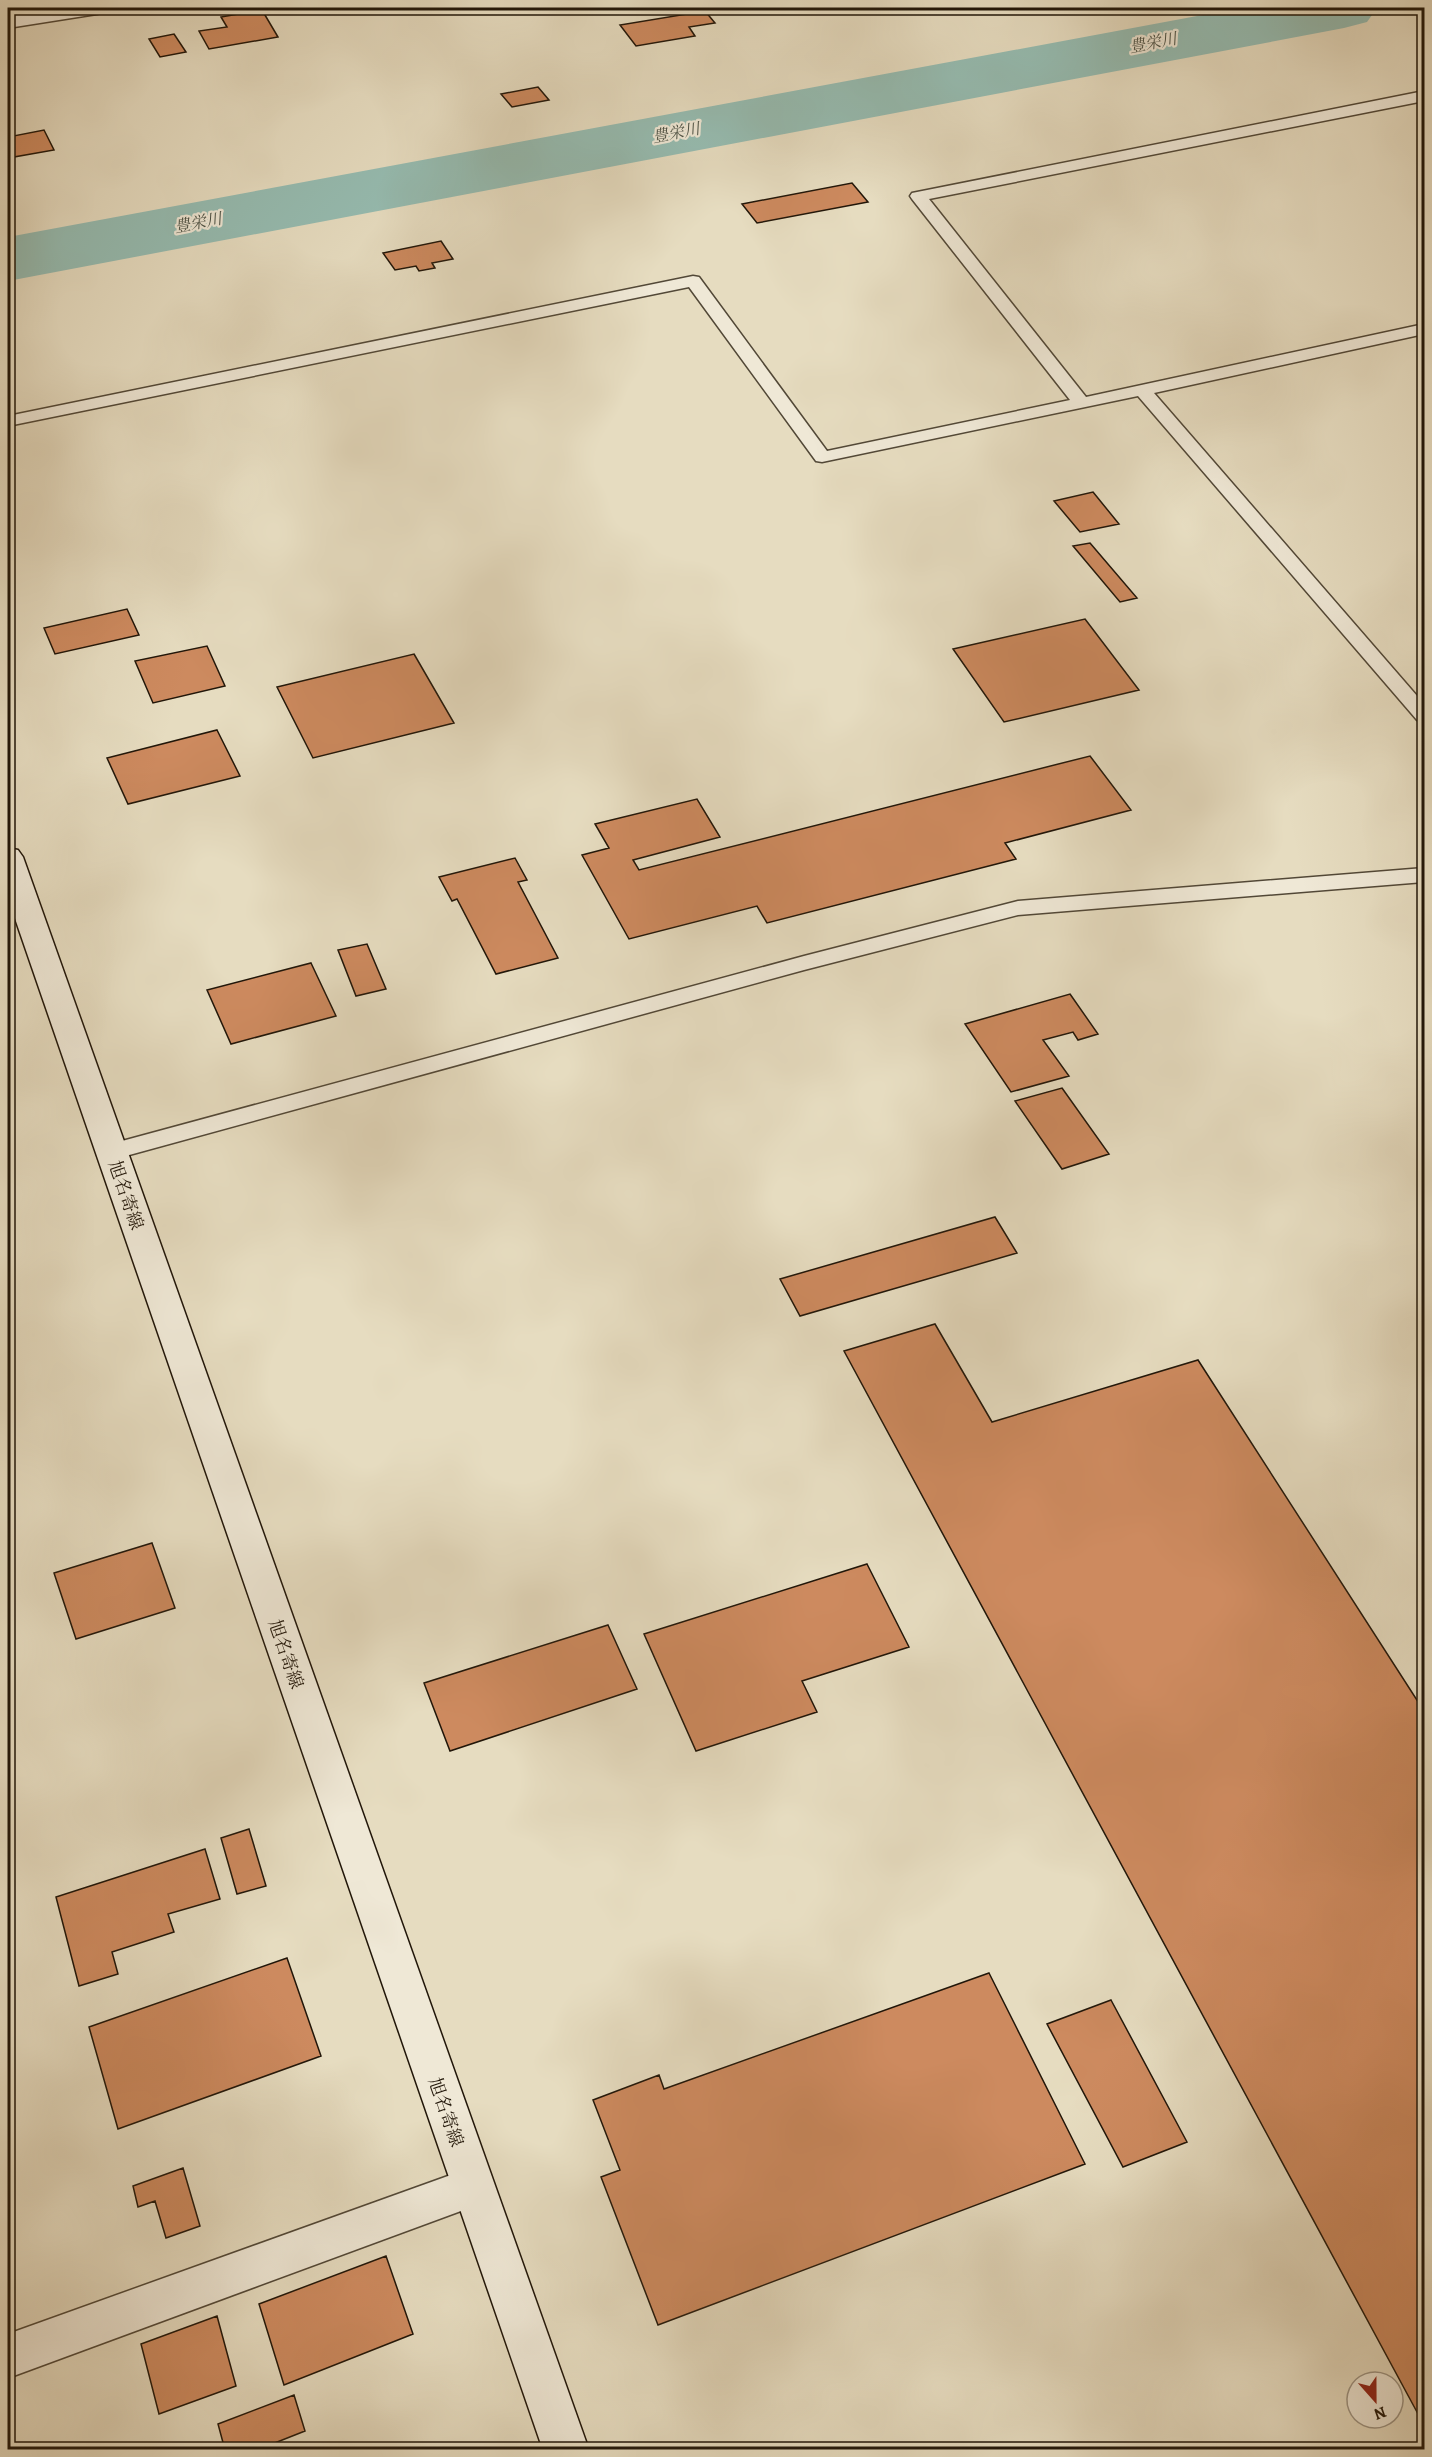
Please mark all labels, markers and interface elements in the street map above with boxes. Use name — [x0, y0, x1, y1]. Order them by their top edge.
water label: 豊栄川 — [1127, 27, 1181, 58]
water label: 豊栄川 — [650, 117, 704, 148]
water label: 豊栄川 — [172, 207, 226, 238]
street label: 旭名寄線 — [103, 1157, 149, 1233]
street label: 旭名寄線 — [263, 1616, 309, 1692]
street label: 旭名寄線 — [423, 2074, 469, 2150]
north arrow — [1345, 2370, 1405, 2430]
text: N — [1370, 2401, 1389, 2426]

